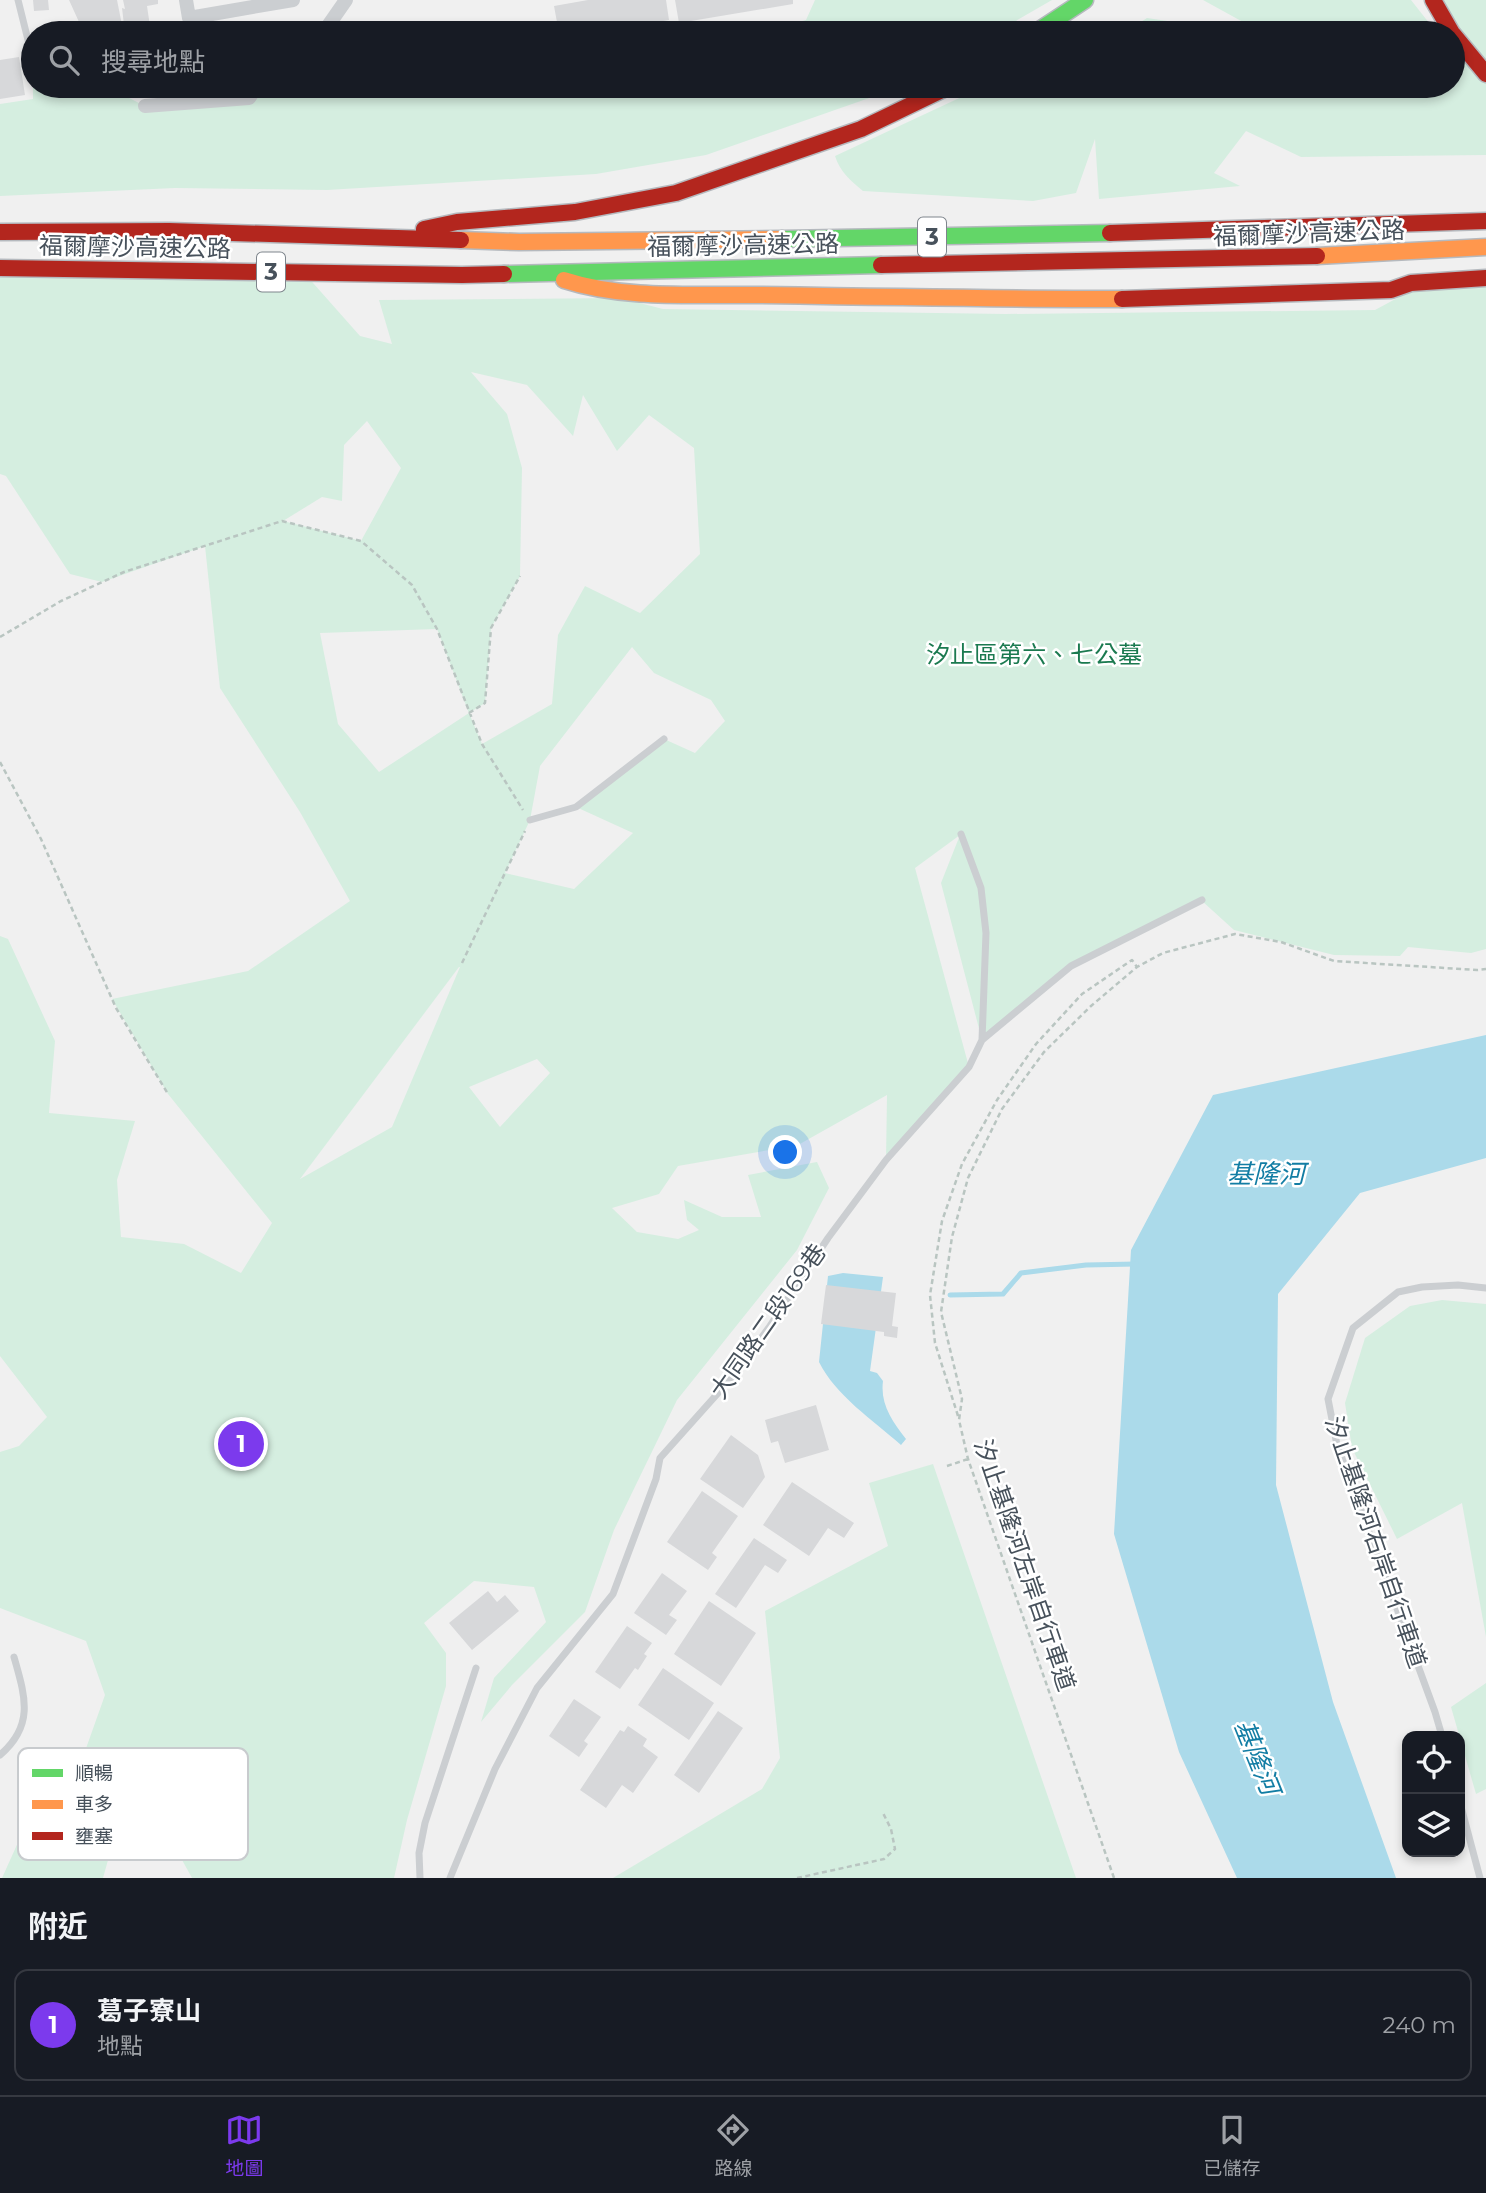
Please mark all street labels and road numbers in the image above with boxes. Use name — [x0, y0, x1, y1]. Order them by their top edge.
street label: 福爾摩沙高速公路 — [1213, 215, 1405, 251]
road number: 3 — [918, 218, 946, 256]
street label: 福爾摩沙高速公路 — [647, 229, 839, 261]
street label: 福爾摩沙高速公路 — [39, 231, 231, 263]
road number: 3 — [257, 252, 285, 292]
street label: 大同路二段169巷 — [704, 1238, 832, 1404]
street label: 汐止基隆河右岸自行車道 — [1319, 1412, 1433, 1672]
street label: 汐止基隆河左岸自行車道 — [968, 1435, 1082, 1695]

